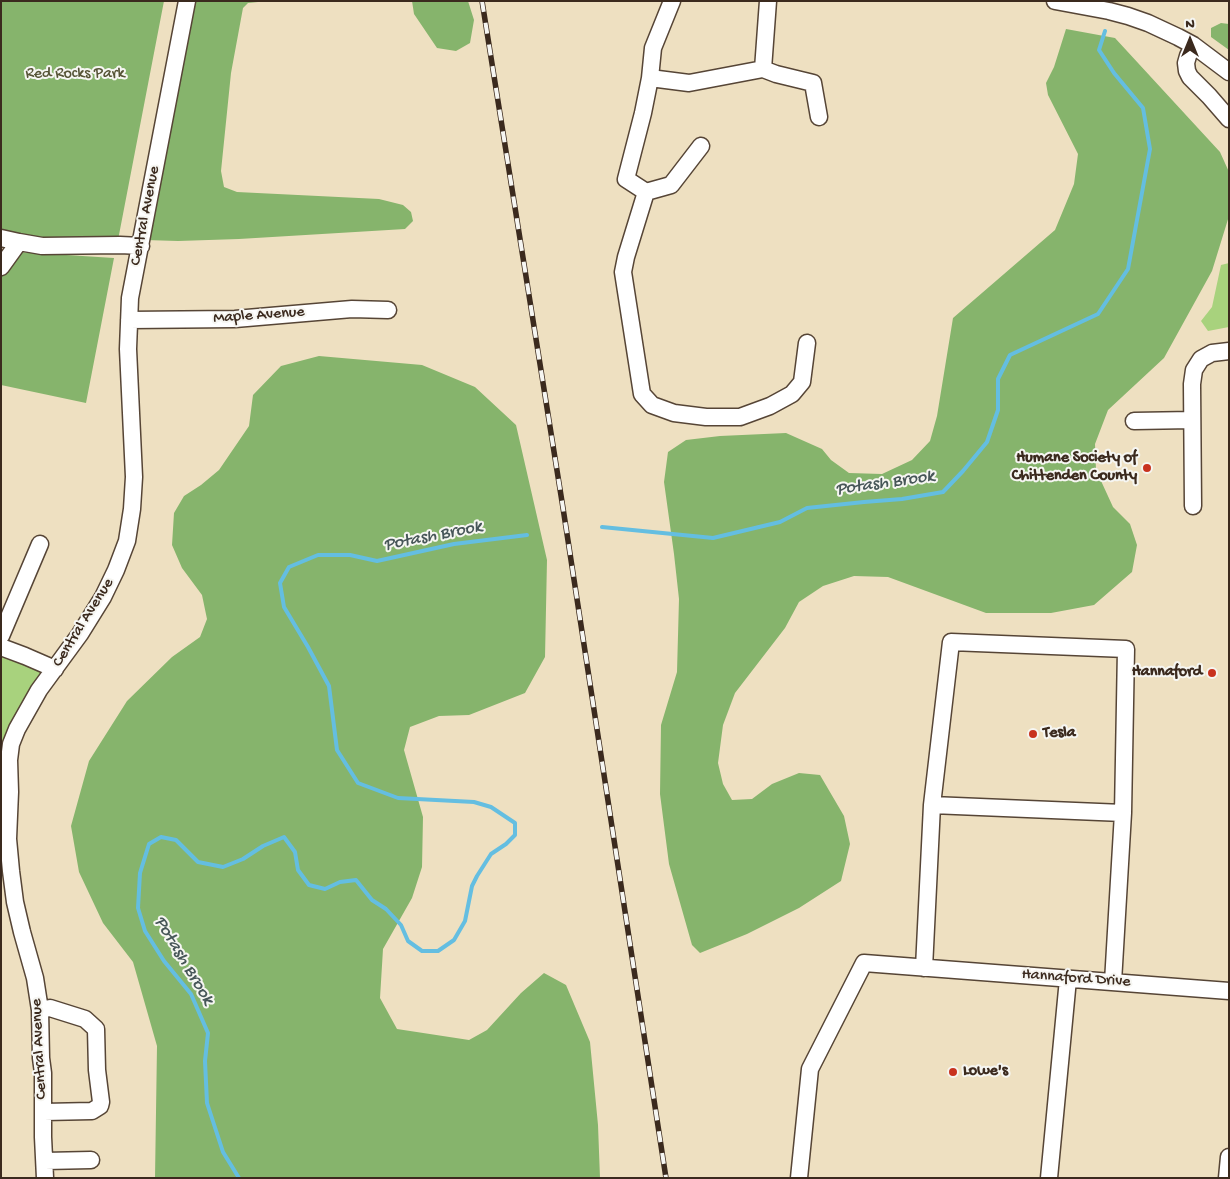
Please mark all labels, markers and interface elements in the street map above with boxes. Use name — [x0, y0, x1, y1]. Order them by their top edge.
north arrow — [1165, 15, 1215, 65]
text: N — [1185, 16, 1195, 33]
park label: Red Rocks Park — [25, 65, 125, 85]
street label: Central Avenue — [127, 165, 165, 267]
street label: Maple Avenue — [213, 303, 305, 329]
place label: Humane Society of Chittenden County — [1012, 449, 1137, 487]
marker: Humane Society of Chittenden County — [1141, 462, 1153, 474]
water label: Potash Brook — [834, 466, 936, 502]
water label: Potash Brook — [382, 517, 484, 557]
street label: Central Avenue — [49, 575, 119, 671]
place label: Hannaford — [1132, 663, 1202, 683]
marker: Hannaford — [1206, 667, 1218, 679]
place label: Tesla — [1043, 724, 1076, 744]
marker: Tesla — [1027, 728, 1039, 740]
water label: Potash Brook — [148, 913, 218, 1009]
street label: Hannaford Drive — [1021, 966, 1131, 992]
street label: Central Avenue — [28, 998, 52, 1100]
place label: Lowe's — [963, 1062, 1008, 1082]
marker: Lowe's — [947, 1066, 959, 1078]

